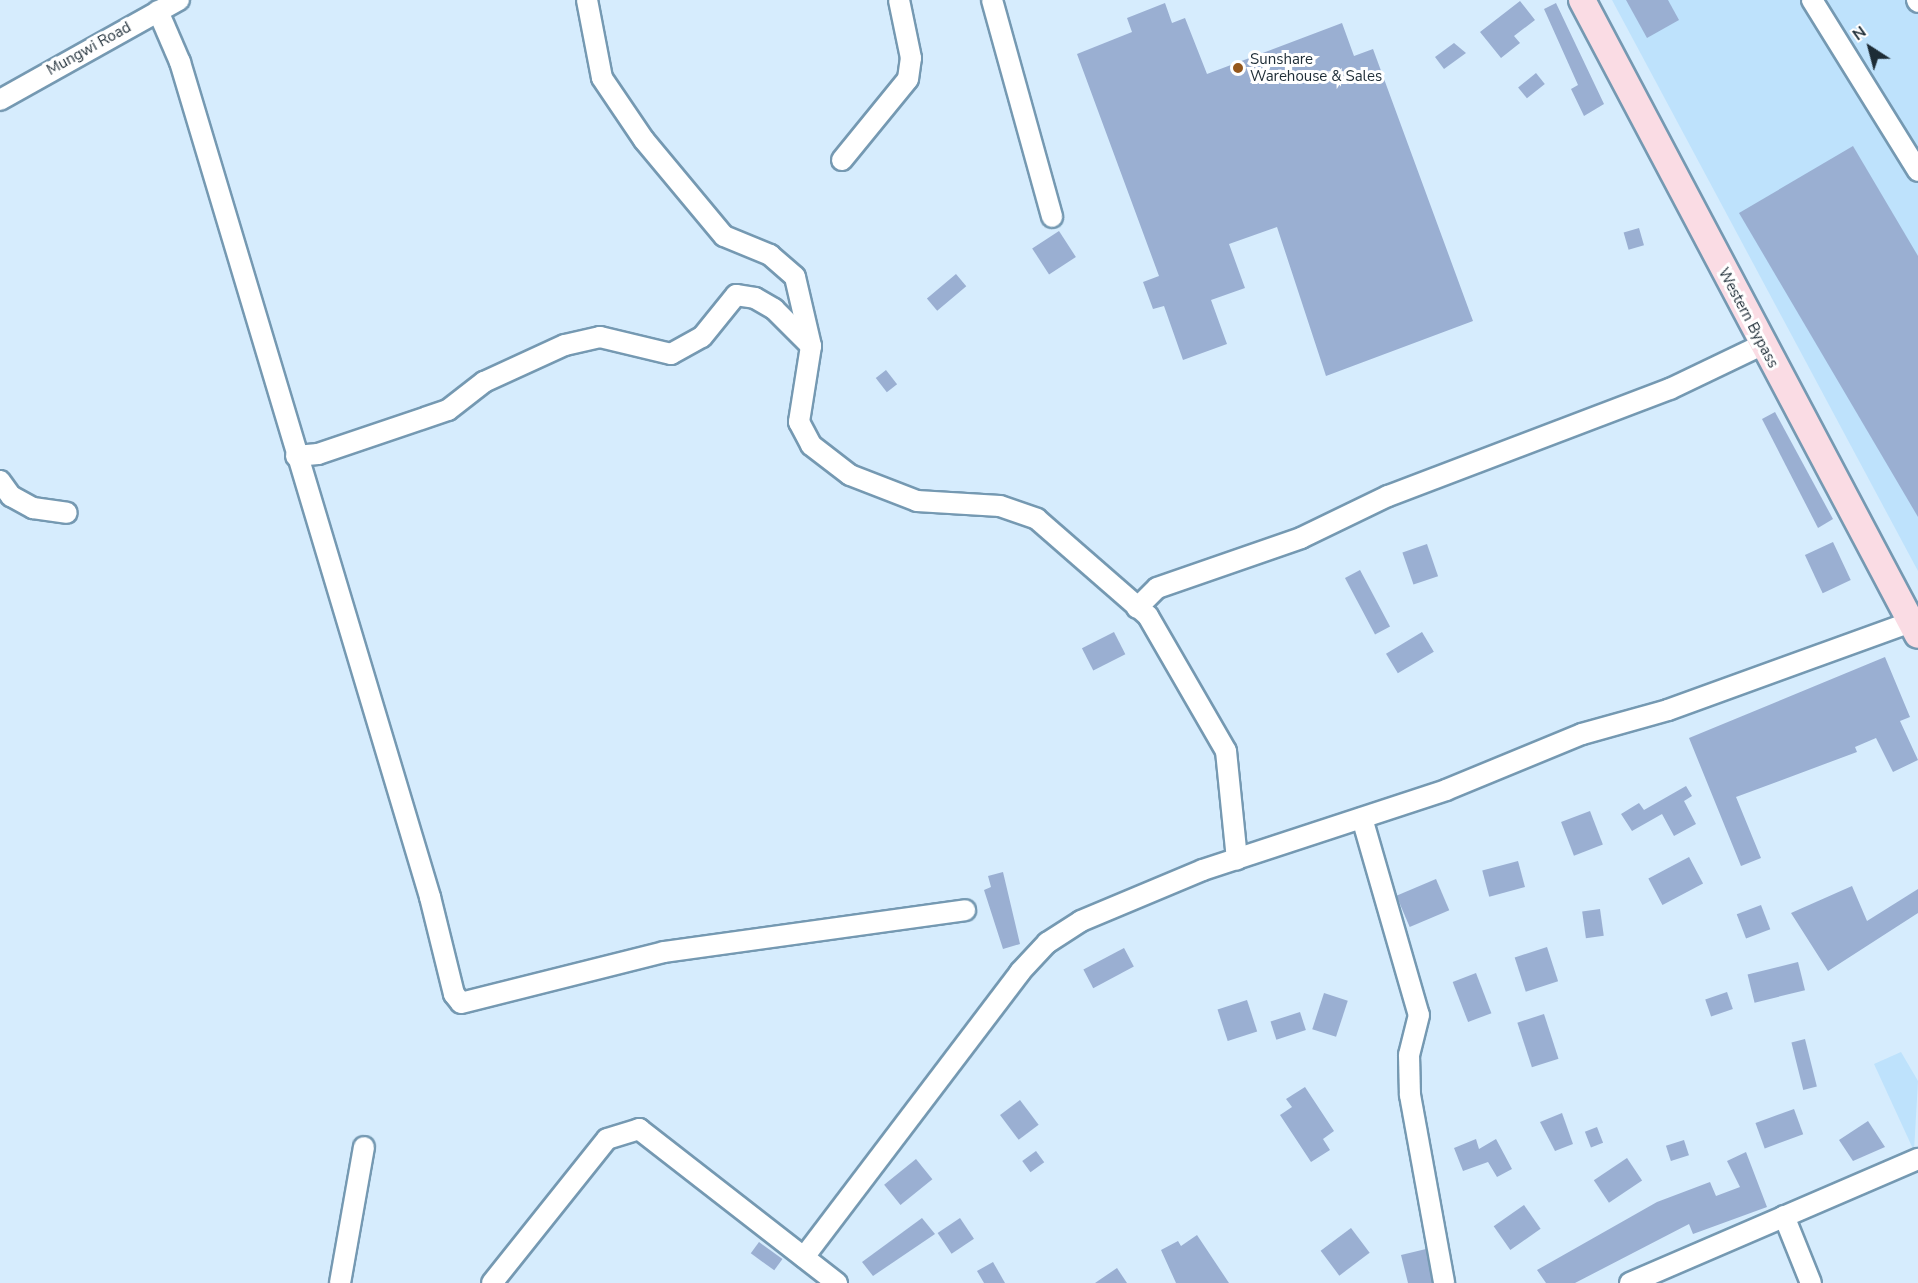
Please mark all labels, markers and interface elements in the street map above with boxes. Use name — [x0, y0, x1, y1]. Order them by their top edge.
street label: Mungwi Road — [44, 18, 134, 80]
north arrow — [1840, 18, 1900, 78]
text: N — [1848, 21, 1871, 46]
place label: Sunshare Warehouse & Sales — [1250, 50, 1382, 85]
marker: Sunshare Warehouse & Sales — [1231, 61, 1245, 75]
street label: Western Bypass — [1714, 265, 1782, 371]

